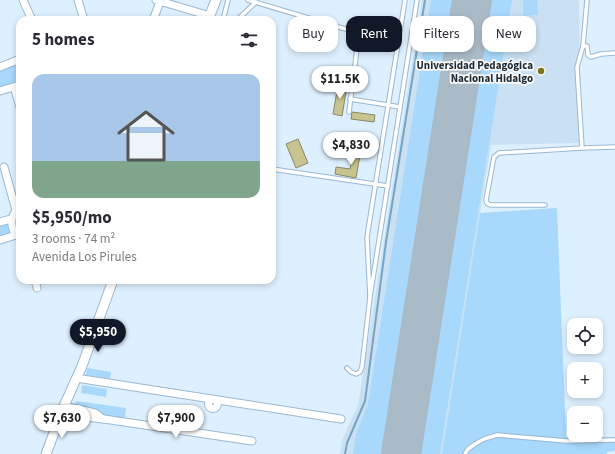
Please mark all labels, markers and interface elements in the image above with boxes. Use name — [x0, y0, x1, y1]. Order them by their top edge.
chip: Buy — [288, 16, 338, 52]
chip: Rent — [346, 16, 402, 52]
chip: Filters — [410, 16, 474, 52]
chip: New — [482, 16, 536, 52]
text: 5 homes — [32, 28, 94, 52]
icon: filters — [238, 29, 260, 51]
place label: Universidad Pedagógica Nacional Hidalgo — [417, 58, 533, 86]
pin: $11.5K — [307, 66, 373, 100]
marker: Universidad Pedagógica Nacional Hidalgo — [536, 66, 546, 76]
text: $11.5K — [320, 70, 360, 88]
icon: home — [110, 100, 182, 172]
pin: $4,830 — [318, 132, 384, 166]
text: $4,830 — [332, 136, 370, 154]
text: $5,950/mo — [32, 206, 112, 230]
text: 3 rooms · 74 m² — [32, 230, 115, 248]
text: Avenida Los Pirules — [32, 248, 137, 266]
map controls — [567, 318, 603, 442]
button: locate — [567, 318, 603, 354]
pin: $5,950 — [65, 319, 131, 353]
text: $5,950 — [79, 323, 117, 341]
button: + — [567, 362, 603, 398]
pin: $7,630 — [29, 405, 95, 439]
pin: $7,900 — [143, 405, 209, 439]
button: − — [567, 406, 603, 442]
text: $7,630 — [43, 409, 81, 427]
text: $7,900 — [157, 409, 195, 427]

